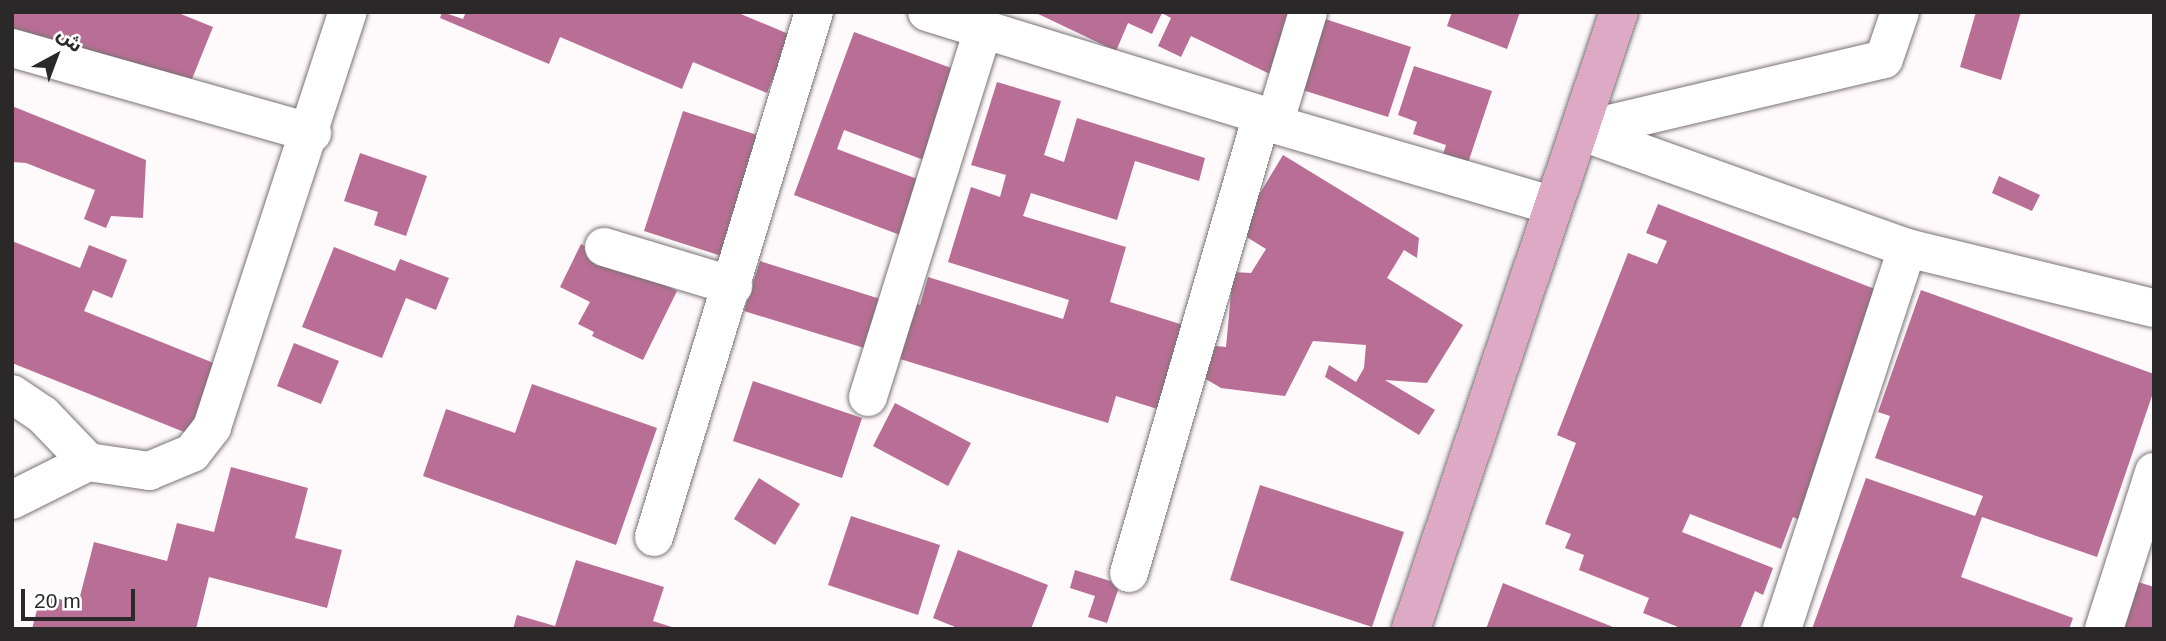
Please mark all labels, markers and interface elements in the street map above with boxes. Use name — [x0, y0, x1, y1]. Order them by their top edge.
north arrow — [21, 21, 91, 91]
text: ش — [53, 23, 87, 56]
scale bar — [24, 574, 138, 618]
text: 20 m — [34, 589, 81, 612]

